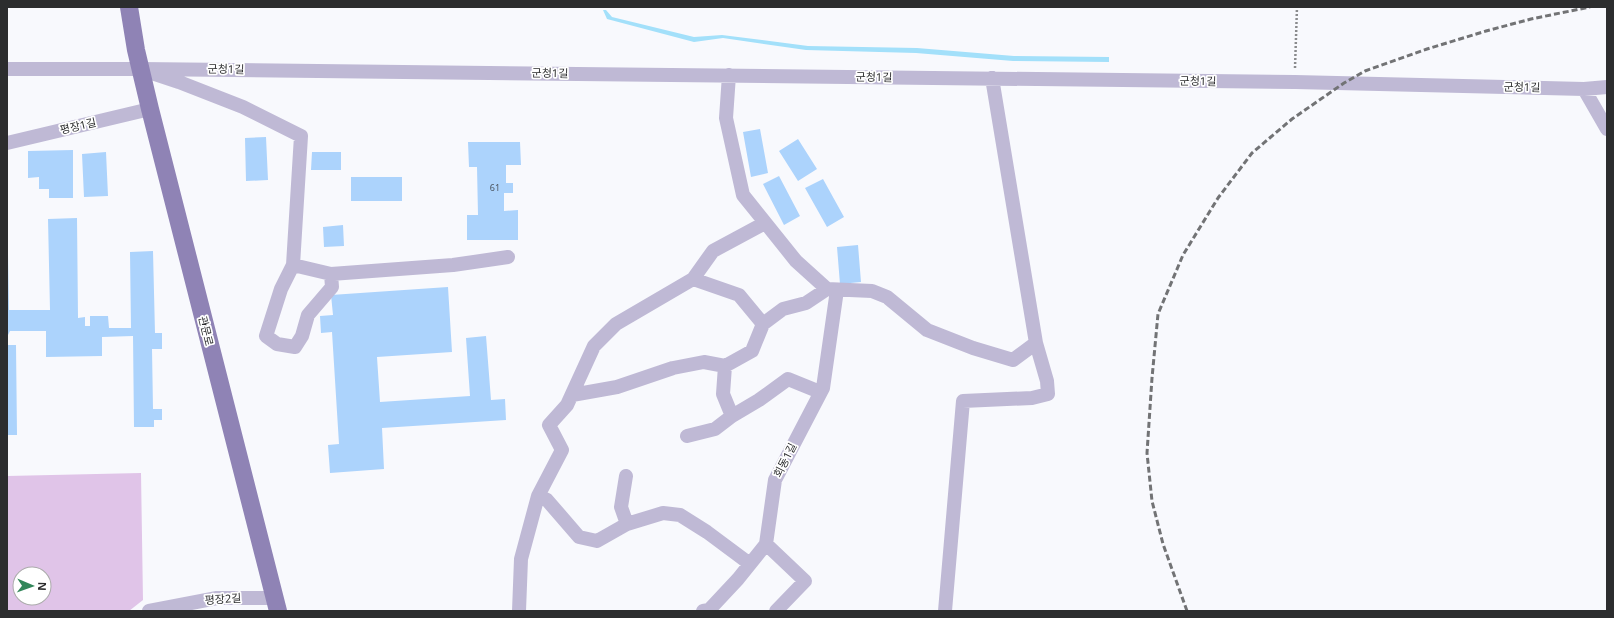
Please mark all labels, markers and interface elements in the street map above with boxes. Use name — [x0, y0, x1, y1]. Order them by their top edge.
street label: 군청1길 — [208, 61, 244, 76]
street label: 군청1길 — [532, 65, 568, 80]
street label: 군청1길 — [856, 69, 892, 84]
street label: 군청1길 — [1180, 73, 1216, 88]
street label: 군청1길 — [1504, 79, 1540, 94]
street label: 평장1길 — [58, 114, 97, 137]
house number: 61 — [490, 181, 500, 194]
street label: 관문로 — [196, 314, 217, 347]
street label: 회동1길 — [770, 440, 800, 480]
north arrow — [12, 566, 52, 606]
text: N — [35, 582, 50, 591]
street label: 평장2길 — [204, 590, 242, 607]

